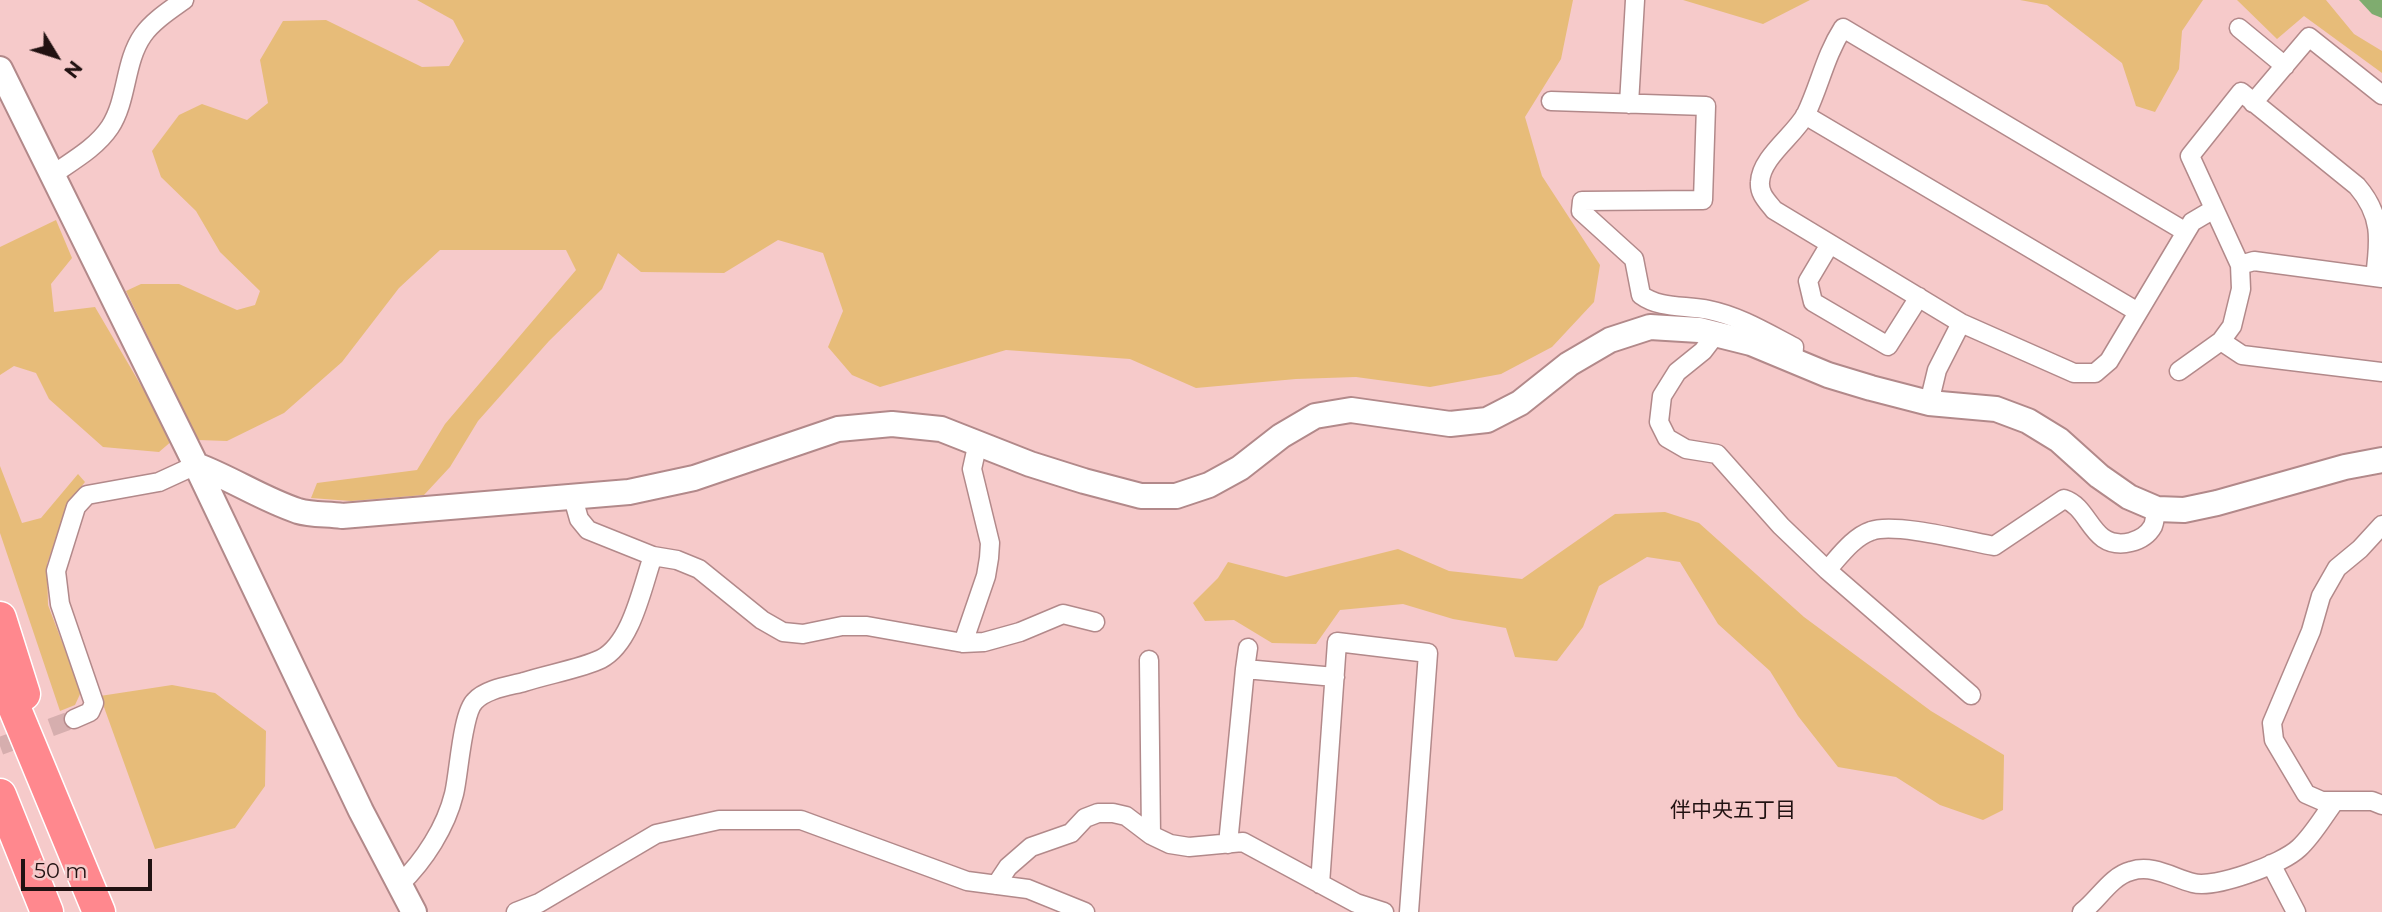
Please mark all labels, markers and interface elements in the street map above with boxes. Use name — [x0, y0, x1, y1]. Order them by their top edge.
north arrow — [21, 21, 91, 91]
text: N — [59, 56, 87, 82]
district label: 伴中央五丁目 — [1670, 798, 1796, 824]
scale bar — [24, 846, 156, 890]
text: 50 m — [34, 858, 88, 883]

